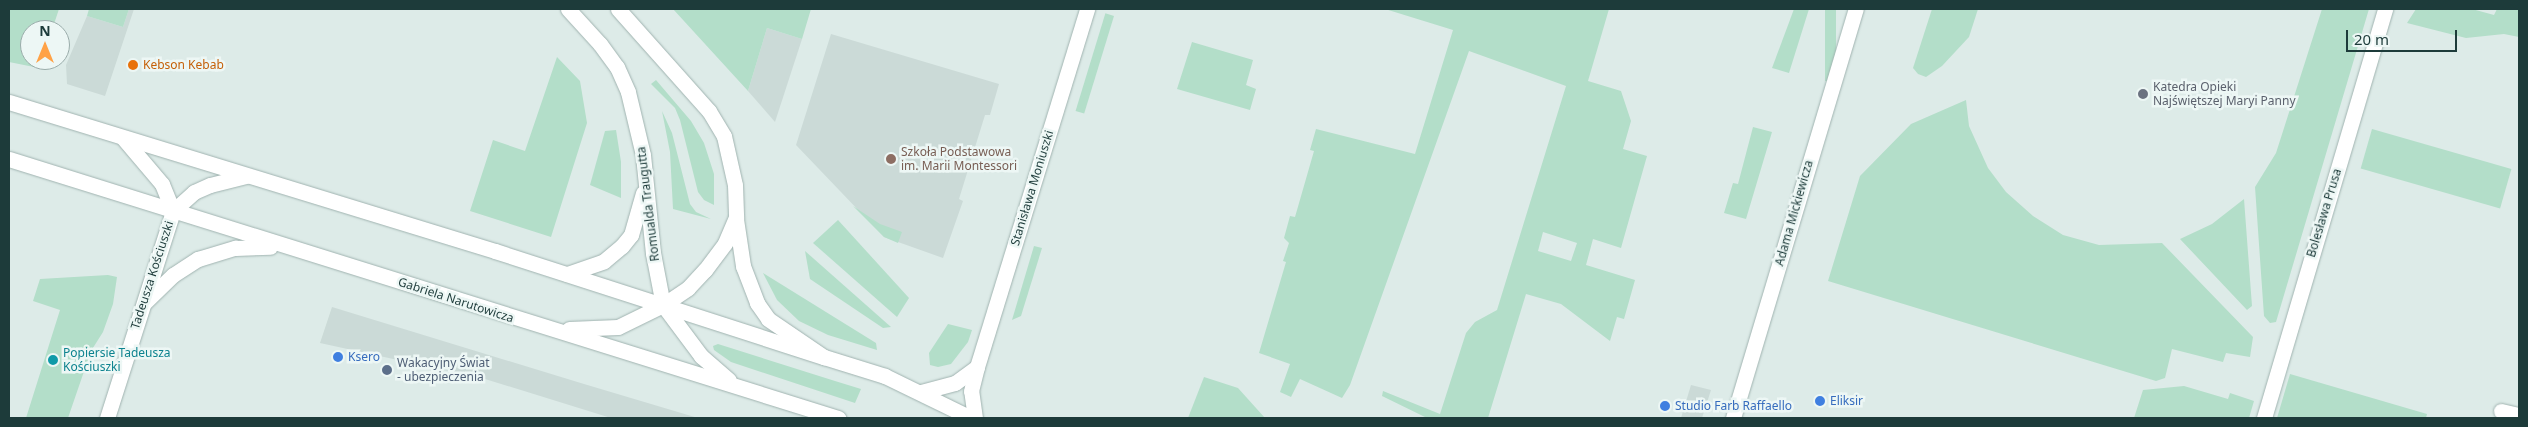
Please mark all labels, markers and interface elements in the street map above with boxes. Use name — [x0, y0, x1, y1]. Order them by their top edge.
north arrow — [20, 20, 70, 70]
scale bar — [2348, 20, 2459, 52]
text: N — [39, 21, 51, 40]
text: 20 m — [2354, 29, 2389, 49]
place label: Kebson Kebab — [143, 58, 224, 72]
marker: Kebson Kebab — [127, 59, 139, 71]
place label: Katedra Opieki Najświętszej Maryi Panny — [2153, 80, 2296, 108]
marker: Katedra Opieki Najświętszej Maryi Panny — [2137, 88, 2149, 100]
street label: Stanisława Moniuszki — [1008, 129, 1056, 247]
place label: Szkoła Podstawowa im. Marii Montessori — [901, 145, 1017, 173]
street label: Romualda Traugutta — [634, 146, 662, 262]
marker: Szkoła Podstawowa im. Marii Montessori — [885, 153, 897, 165]
street label: Adama Mickiewicza — [1772, 158, 1816, 268]
street label: Bolesława Prusa — [2304, 167, 2344, 259]
street label: Tadeusza Kościuszki — [128, 219, 176, 331]
street label: Gabriela Narutowicza — [396, 274, 516, 326]
place label: Popiersie Tadeusza Kościuszki — [63, 346, 171, 374]
place label: Ksero — [348, 350, 380, 364]
marker: Ksero — [332, 351, 344, 363]
marker: Popiersie Tadeusza Kościuszki — [47, 354, 59, 366]
place label: Wakacyjny Świat - ubezpieczenia — [397, 356, 490, 384]
marker: Wakacyjny Świat - ubezpieczenia — [381, 364, 393, 376]
place label: Eliksir — [1830, 394, 1863, 408]
marker: Eliksir — [1814, 395, 1826, 407]
place label: Studio Farb Raffaello — [1675, 399, 1792, 413]
marker: Studio Farb Raffaello — [1659, 400, 1671, 412]

